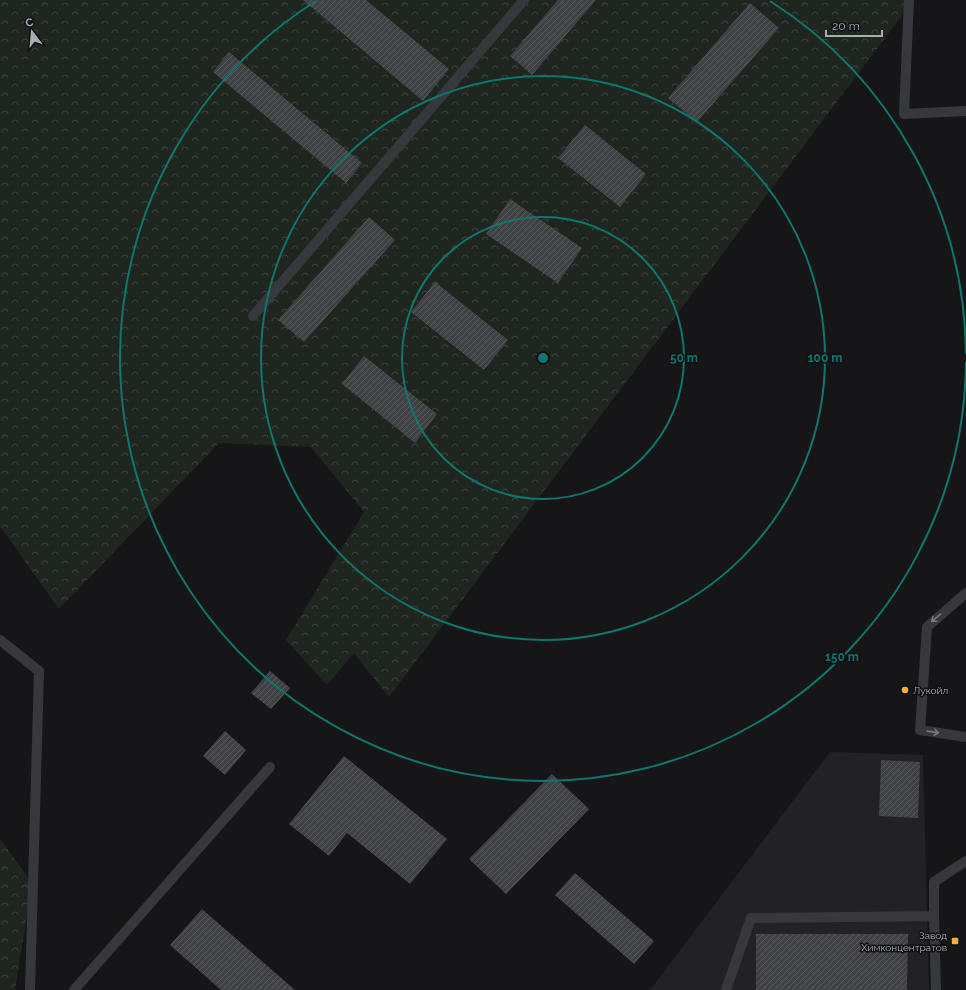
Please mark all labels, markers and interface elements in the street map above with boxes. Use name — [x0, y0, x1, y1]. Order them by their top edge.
north arrow — [12, 12, 52, 52]
scale bar — [826, 12, 882, 38]
text: С — [24, 15, 35, 30]
text: 20 m — [832, 19, 860, 33]
centre of rings — [536, 351, 550, 365]
text: 50 m — [670, 351, 698, 365]
text: 100 m — [808, 351, 842, 365]
one-way arrow — [931, 614, 942, 623]
text: 150 m — [825, 650, 859, 664]
marker: Лукойл — [900, 685, 910, 695]
place label: Лукойл — [913, 685, 948, 696]
one-way arrow — [926, 728, 939, 736]
place label: Завод Химконцентратов — [861, 930, 947, 953]
marker: Завод Химконцентратов — [950, 936, 960, 946]

